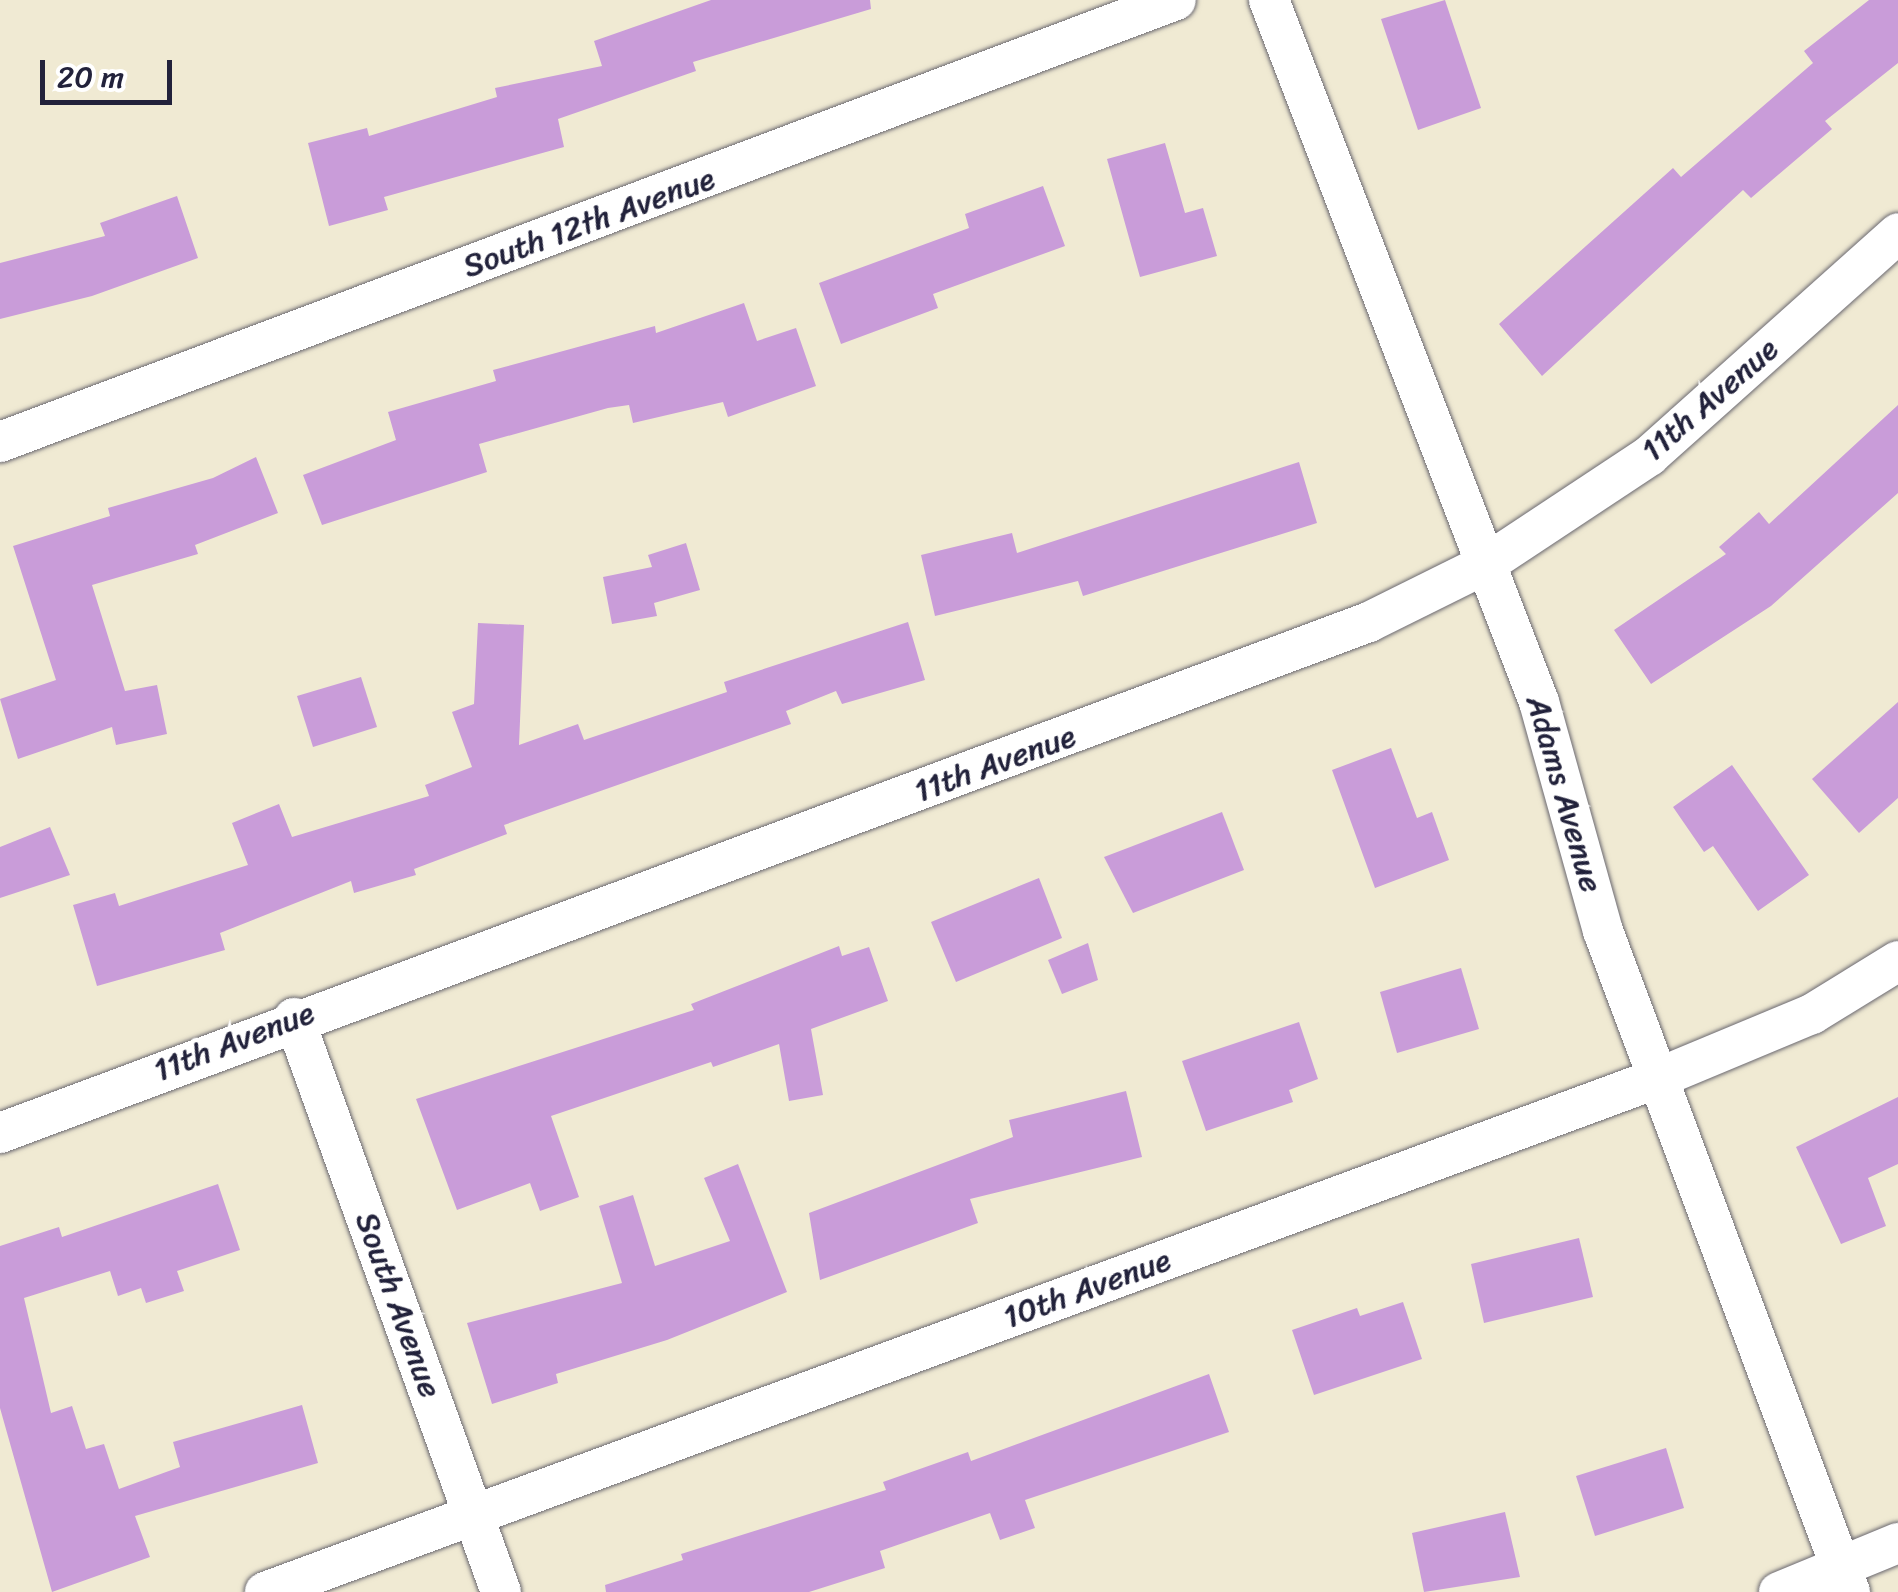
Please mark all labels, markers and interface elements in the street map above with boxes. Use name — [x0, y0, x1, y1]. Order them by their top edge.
scale bar — [45, 40, 178, 102]
text: 20 m — [57, 50, 124, 104]
street label: South 12th Avenue — [457, 159, 721, 287]
street label: 11th Avenue — [1634, 330, 1786, 470]
street label: Adams Avenue — [1518, 692, 1610, 896]
street label: 11th Avenue — [909, 717, 1081, 811]
street label: 11th Avenue — [148, 994, 320, 1090]
street label: South Avenue — [347, 1207, 449, 1403]
street label: 10th Avenue — [998, 1241, 1176, 1337]

